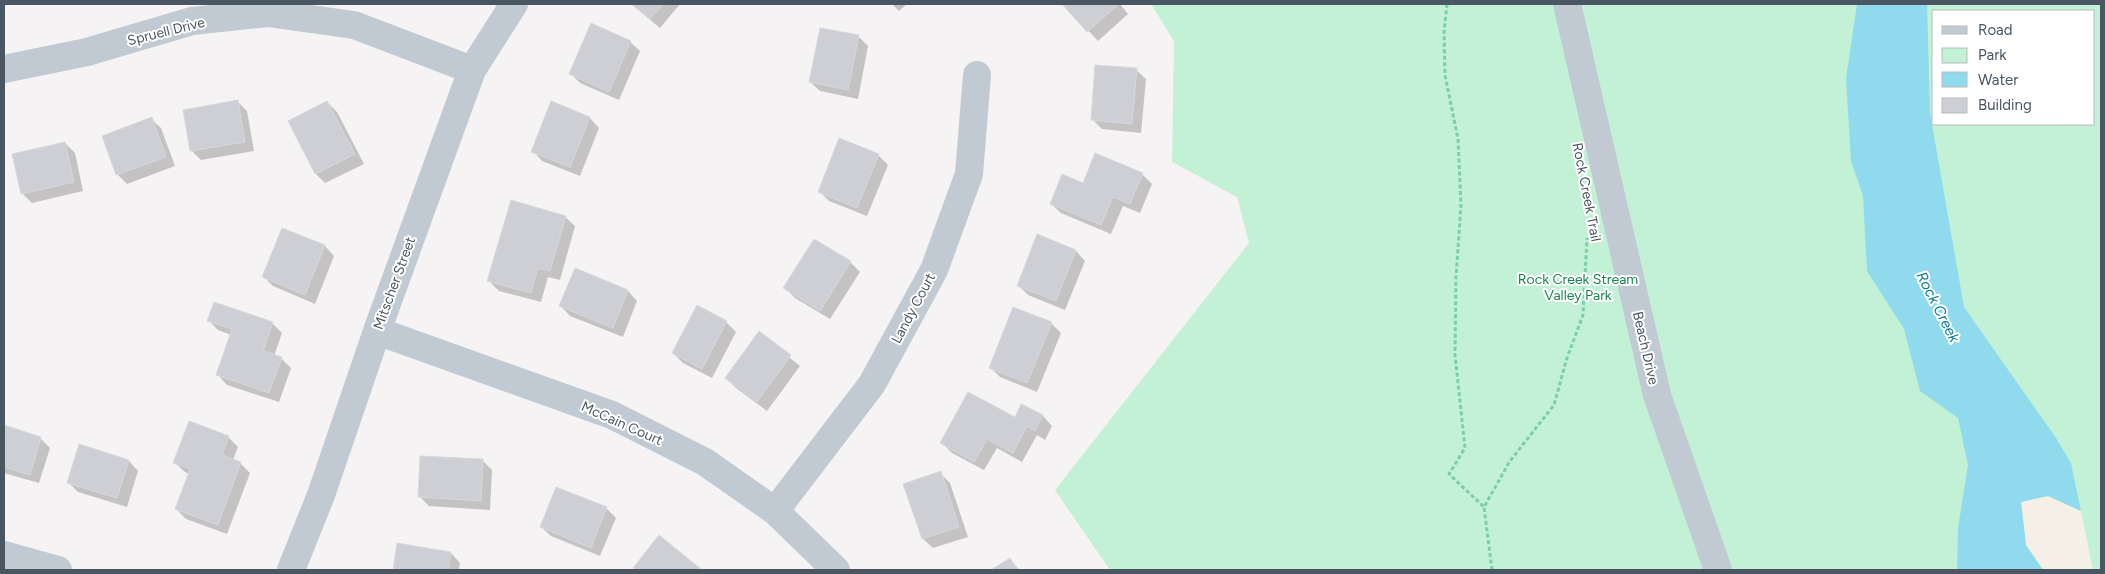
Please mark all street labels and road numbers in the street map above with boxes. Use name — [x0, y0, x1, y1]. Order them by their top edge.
street label: Spruell Drive — [126, 14, 207, 49]
street label: Rock Creek Trail — [1569, 141, 1604, 243]
street label: Mitscher Street — [370, 235, 419, 332]
street label: Landy Court — [888, 270, 939, 346]
street label: Beach Drive — [1629, 310, 1662, 387]
street label: McCain Court — [578, 398, 665, 449]

